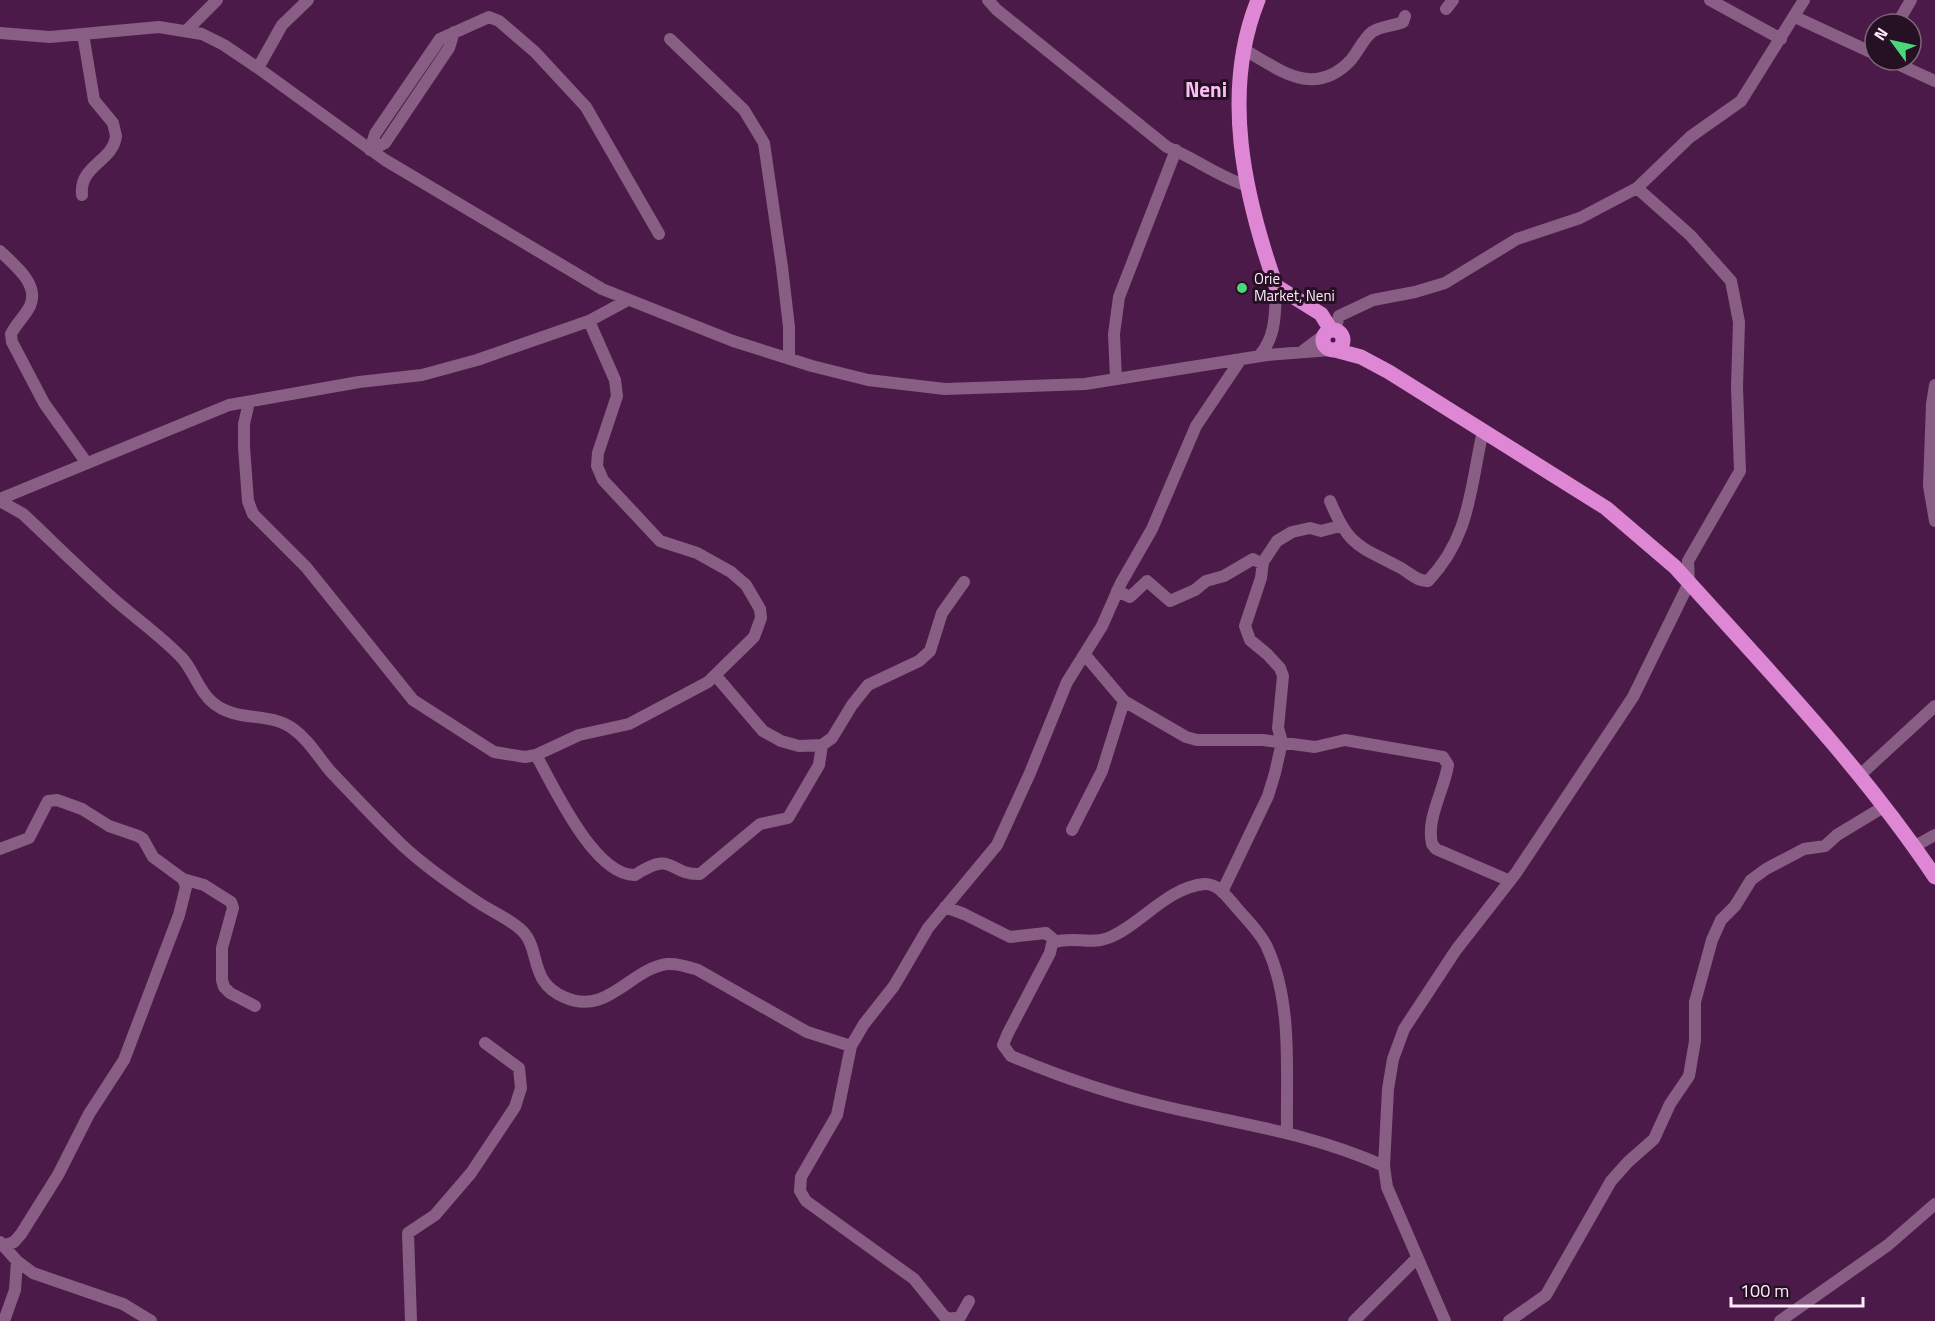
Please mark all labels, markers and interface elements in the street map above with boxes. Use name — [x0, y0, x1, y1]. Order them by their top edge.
north arrow — [1863, 12, 1923, 72]
text: N — [1867, 23, 1894, 45]
district label: Neni — [1185, 73, 1227, 105]
place label: Orie Market, Neni — [1254, 267, 1335, 307]
marker: Orie Market, Neni — [1235, 281, 1249, 295]
scale bar — [1731, 1270, 1863, 1308]
text: 100 m — [1740, 1277, 1789, 1304]

